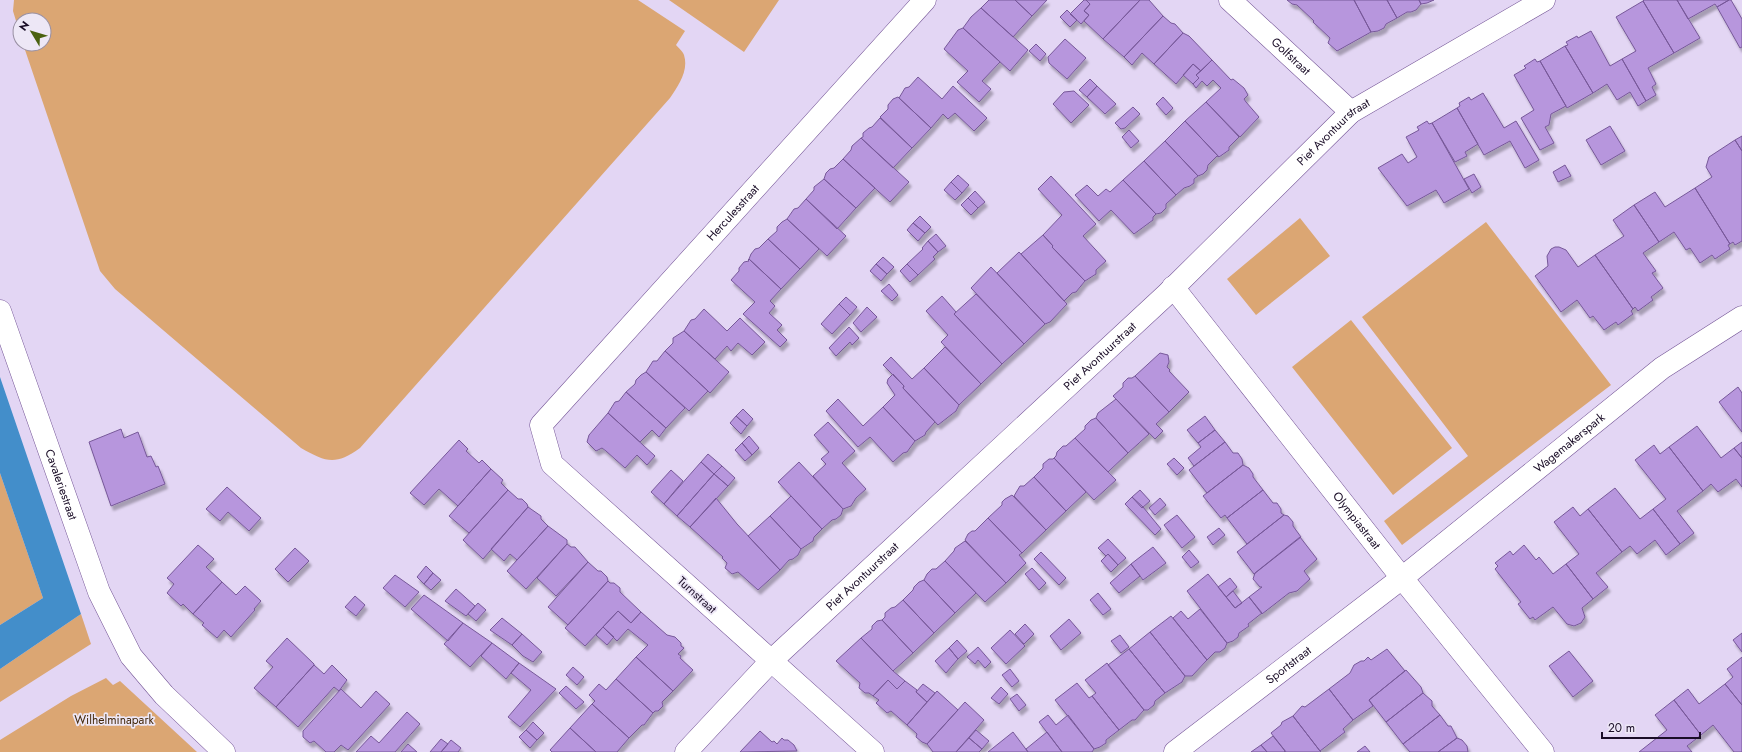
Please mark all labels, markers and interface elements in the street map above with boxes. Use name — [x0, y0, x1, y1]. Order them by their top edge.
north arrow — [12, 12, 52, 52]
text: N — [15, 17, 33, 34]
street label: Golfstraat — [1267, 33, 1315, 79]
street label: Piet Avontuurstraat — [1293, 94, 1373, 170]
street label: Herculesstraat — [702, 180, 763, 245]
street label: Piet Avontuurstraat — [1059, 318, 1140, 395]
street label: Wagemakerspark — [1530, 408, 1609, 477]
street label: Cavaleriestraat — [40, 447, 82, 522]
street label: Olympiastraat — [1328, 488, 1385, 553]
street label: Piet Avontuurstraat — [822, 538, 903, 615]
street label: Turnstraat — [673, 572, 721, 618]
street label: Sportstraat — [1262, 642, 1315, 688]
park label: Wilhelminapark — [74, 711, 154, 729]
scale bar — [1602, 714, 1700, 740]
text: 20 m — [1608, 719, 1635, 737]

